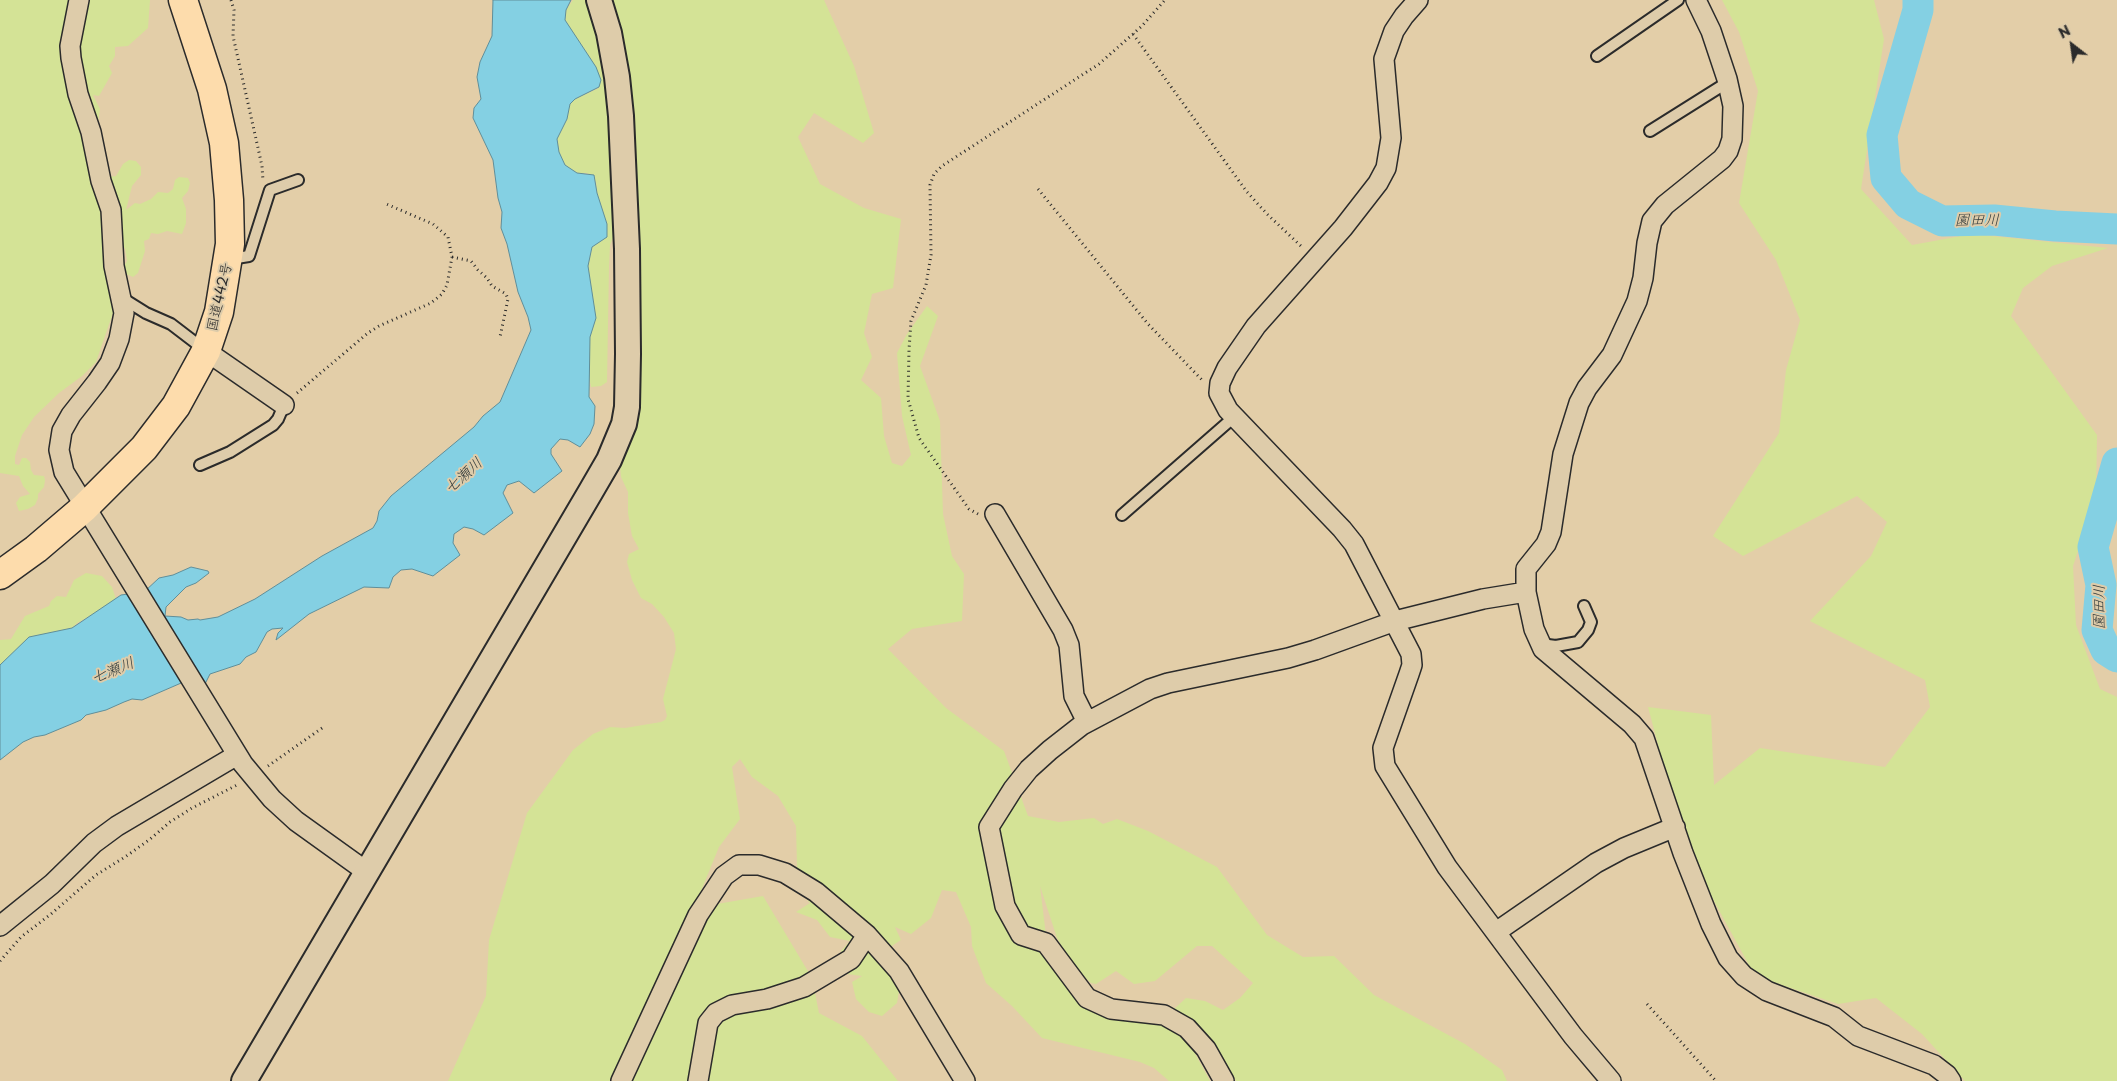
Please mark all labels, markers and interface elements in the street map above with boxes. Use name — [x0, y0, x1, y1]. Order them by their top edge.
north arrow — [2047, 20, 2097, 70]
text: N — [2054, 20, 2074, 43]
water label: 園田川 — [1955, 212, 1999, 230]
street label: 国道442号 — [204, 261, 236, 333]
water label: 七瀬川 — [441, 454, 487, 498]
water label: 園田川 — [2091, 585, 2109, 629]
water label: 七瀬川 — [89, 654, 137, 688]

